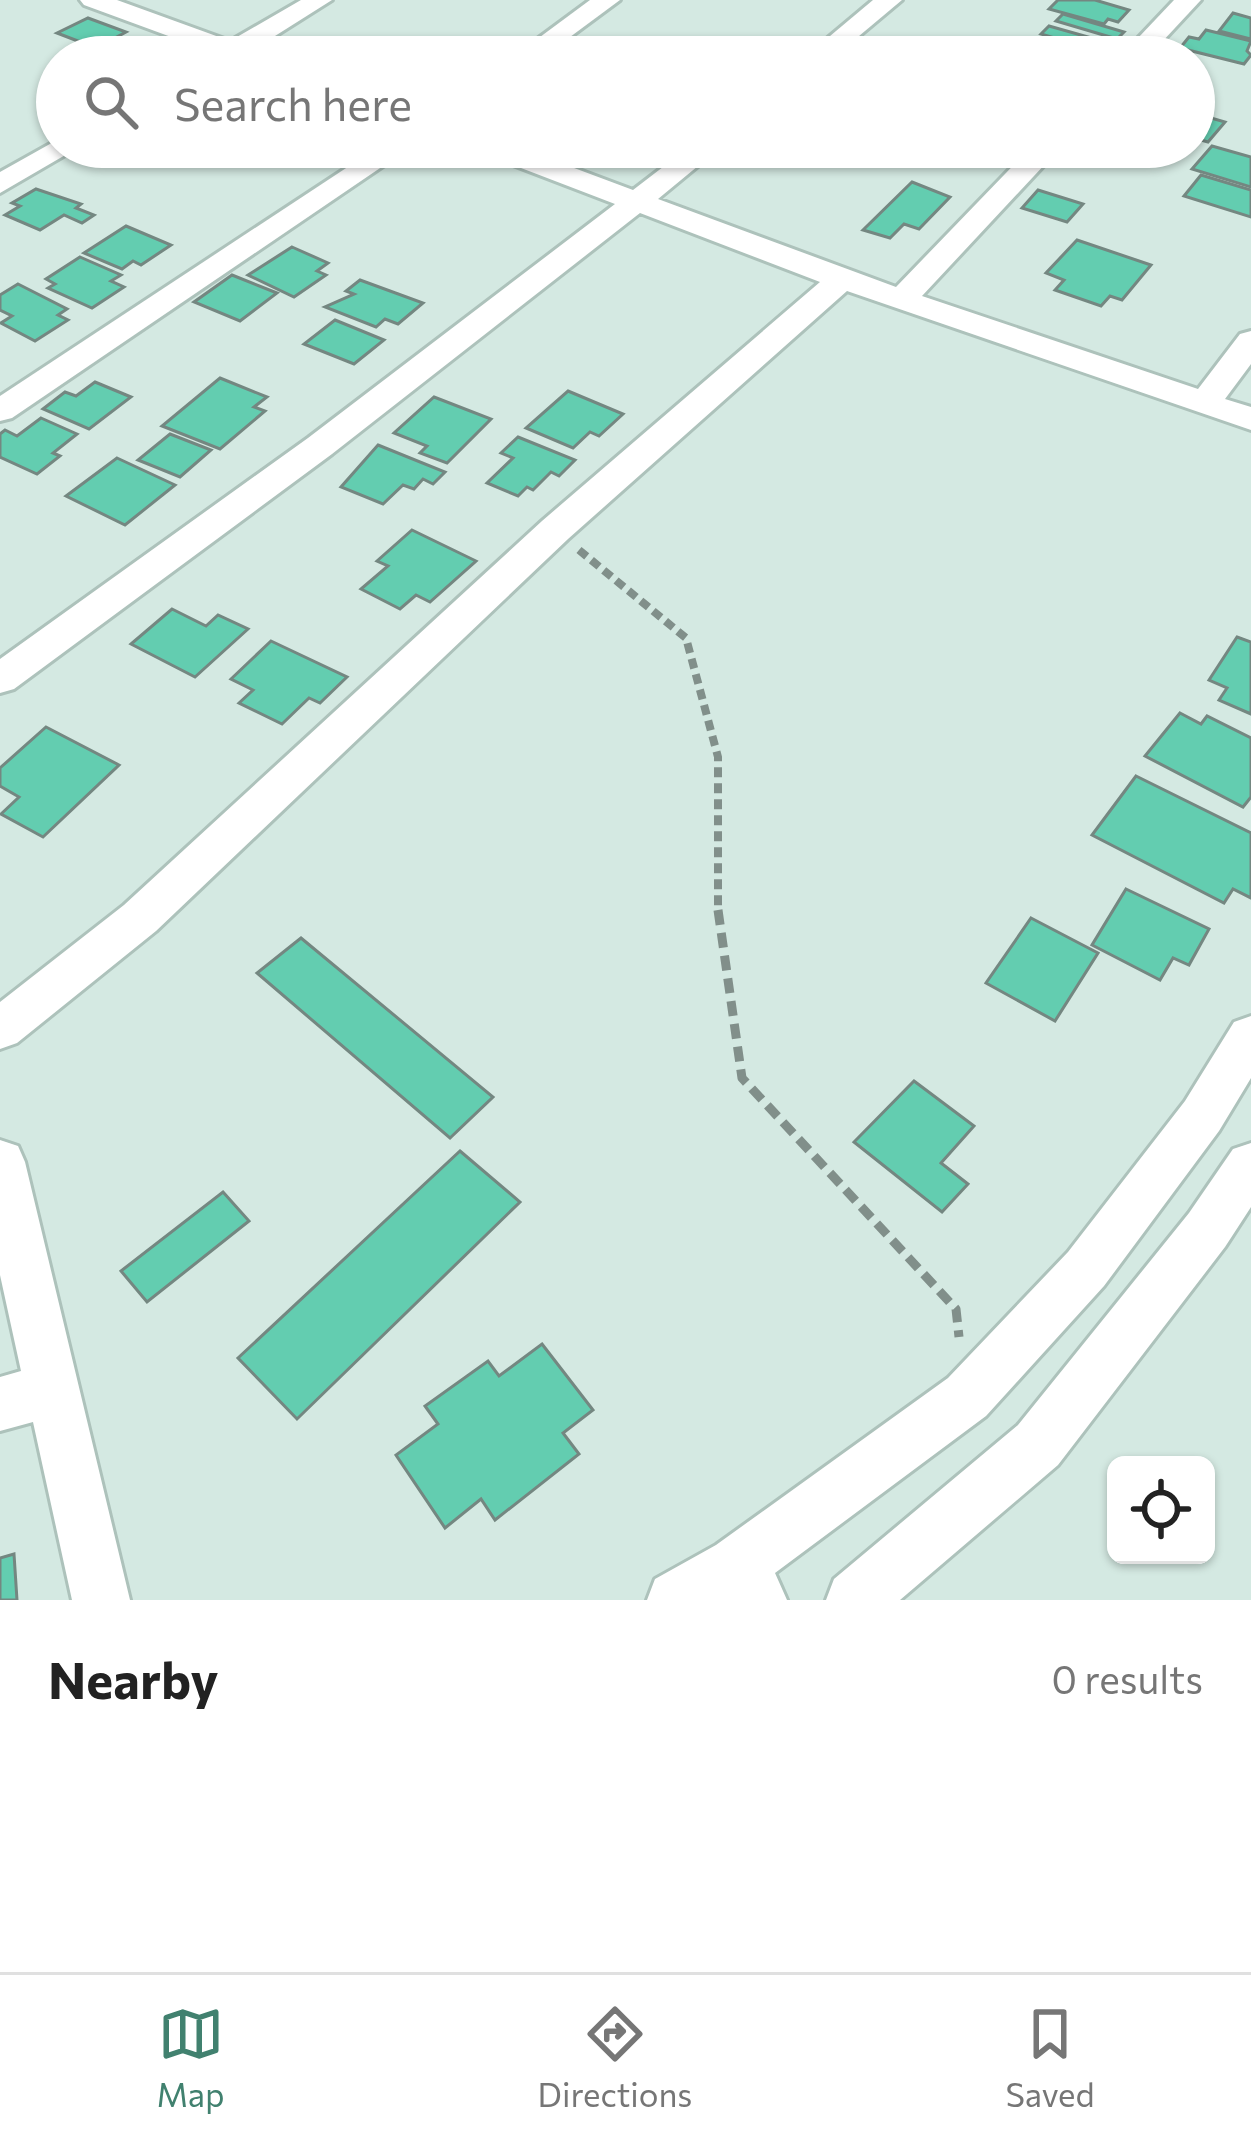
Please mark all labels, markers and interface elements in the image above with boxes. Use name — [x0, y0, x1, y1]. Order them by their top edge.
search box — [36, 36, 1215, 168]
icon: search — [78, 69, 144, 135]
text: Search here — [174, 75, 412, 130]
map controls — [1107, 1456, 1215, 1564]
button: locate — [1107, 1456, 1215, 1564]
text: Nearby — [48, 1647, 218, 1710]
text: 0 results — [1051, 1654, 1203, 1702]
tab: Map — [157, 2001, 225, 2114]
tab: Directions — [538, 2001, 692, 2114]
tab: Saved — [1005, 2001, 1094, 2114]

